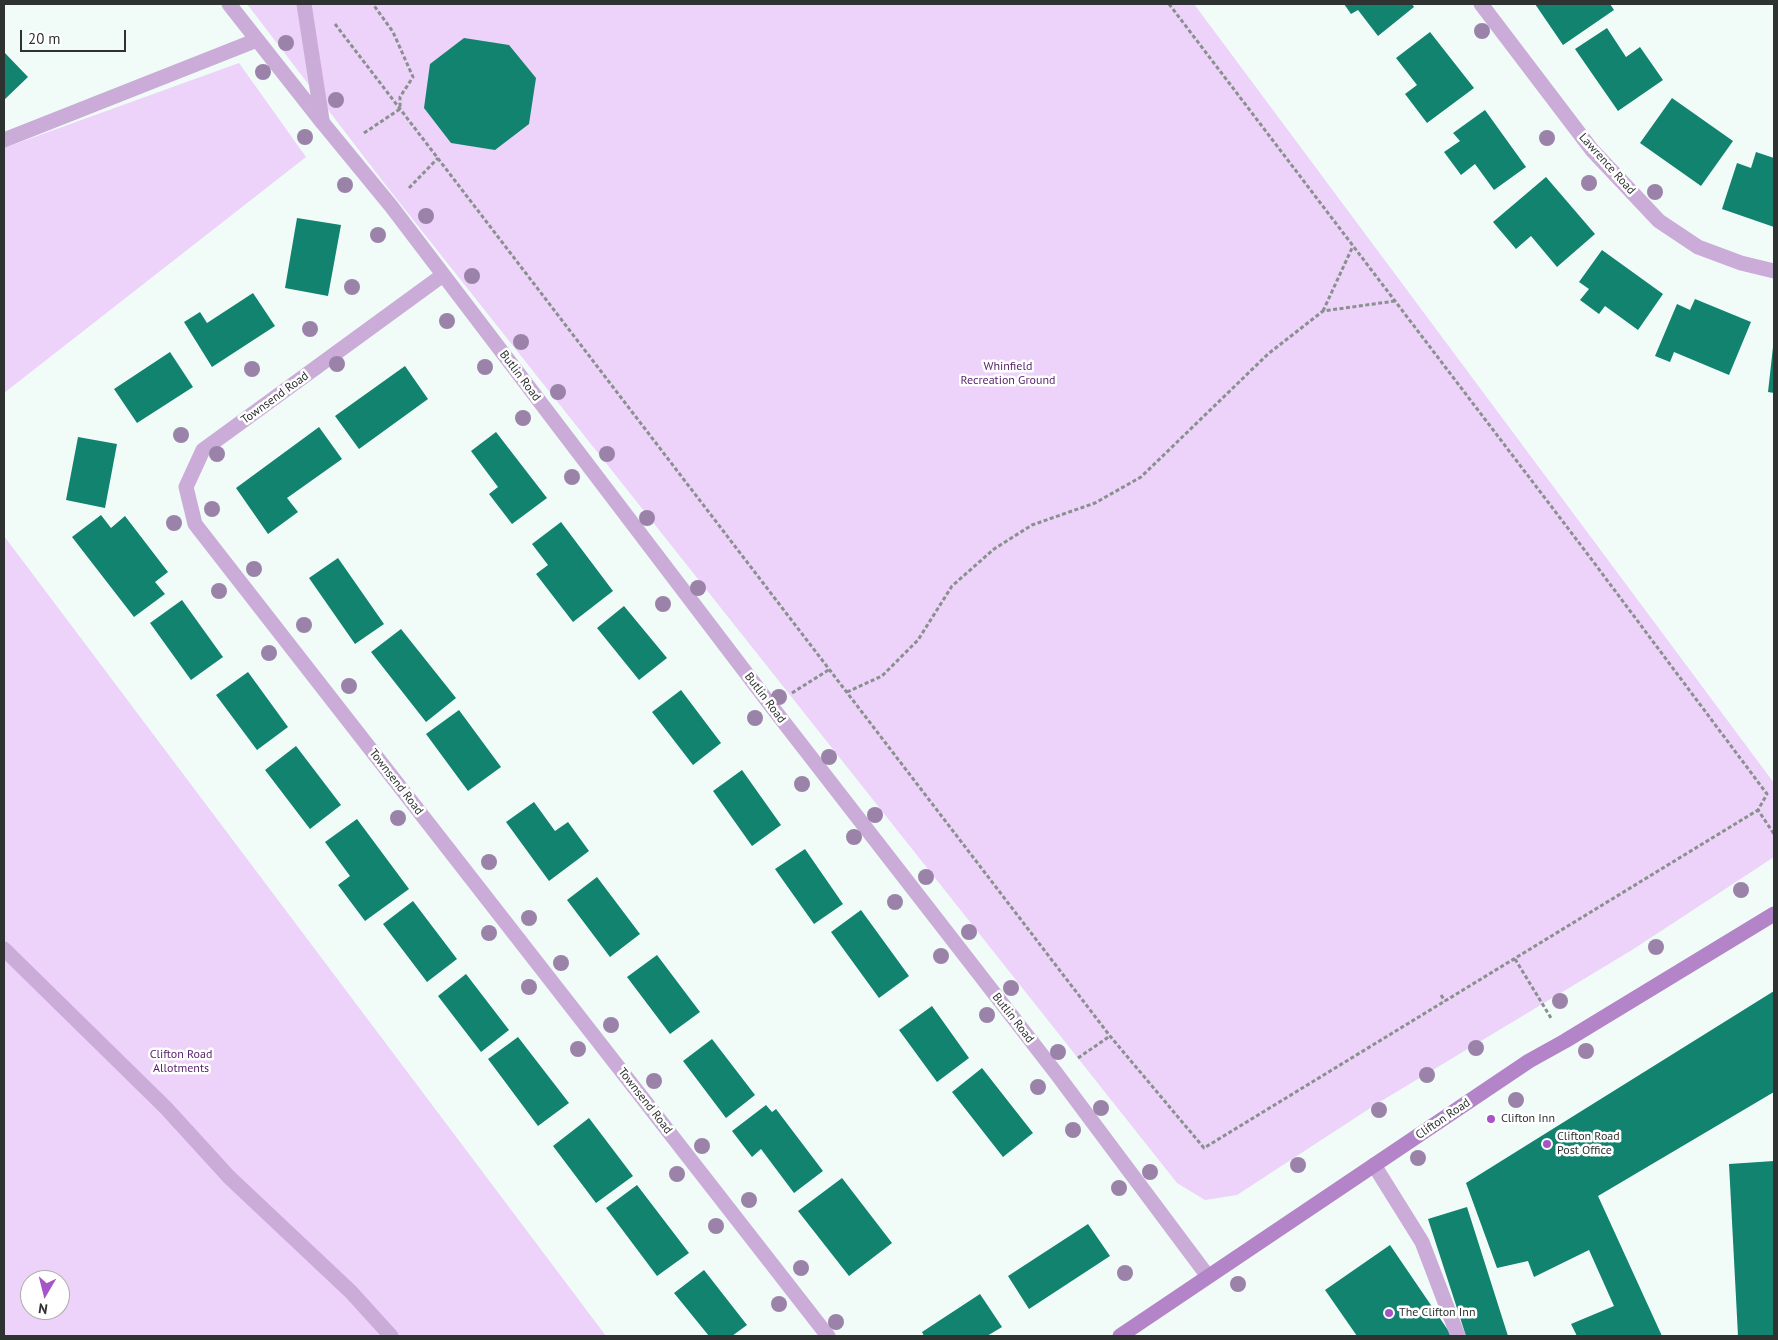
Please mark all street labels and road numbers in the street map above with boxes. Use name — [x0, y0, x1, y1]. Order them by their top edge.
street label: Lawrence Road — [1576, 130, 1638, 198]
street label: Butlin Road — [496, 348, 544, 404]
street label: Townsend Road — [239, 369, 311, 427]
street label: Butlin Road — [741, 670, 789, 726]
street label: Townsend Road — [366, 746, 426, 818]
street label: Butlin Road — [989, 990, 1037, 1046]
street label: Townsend Road — [615, 1065, 675, 1137]
street label: Clifton Road — [1413, 1095, 1473, 1143]

